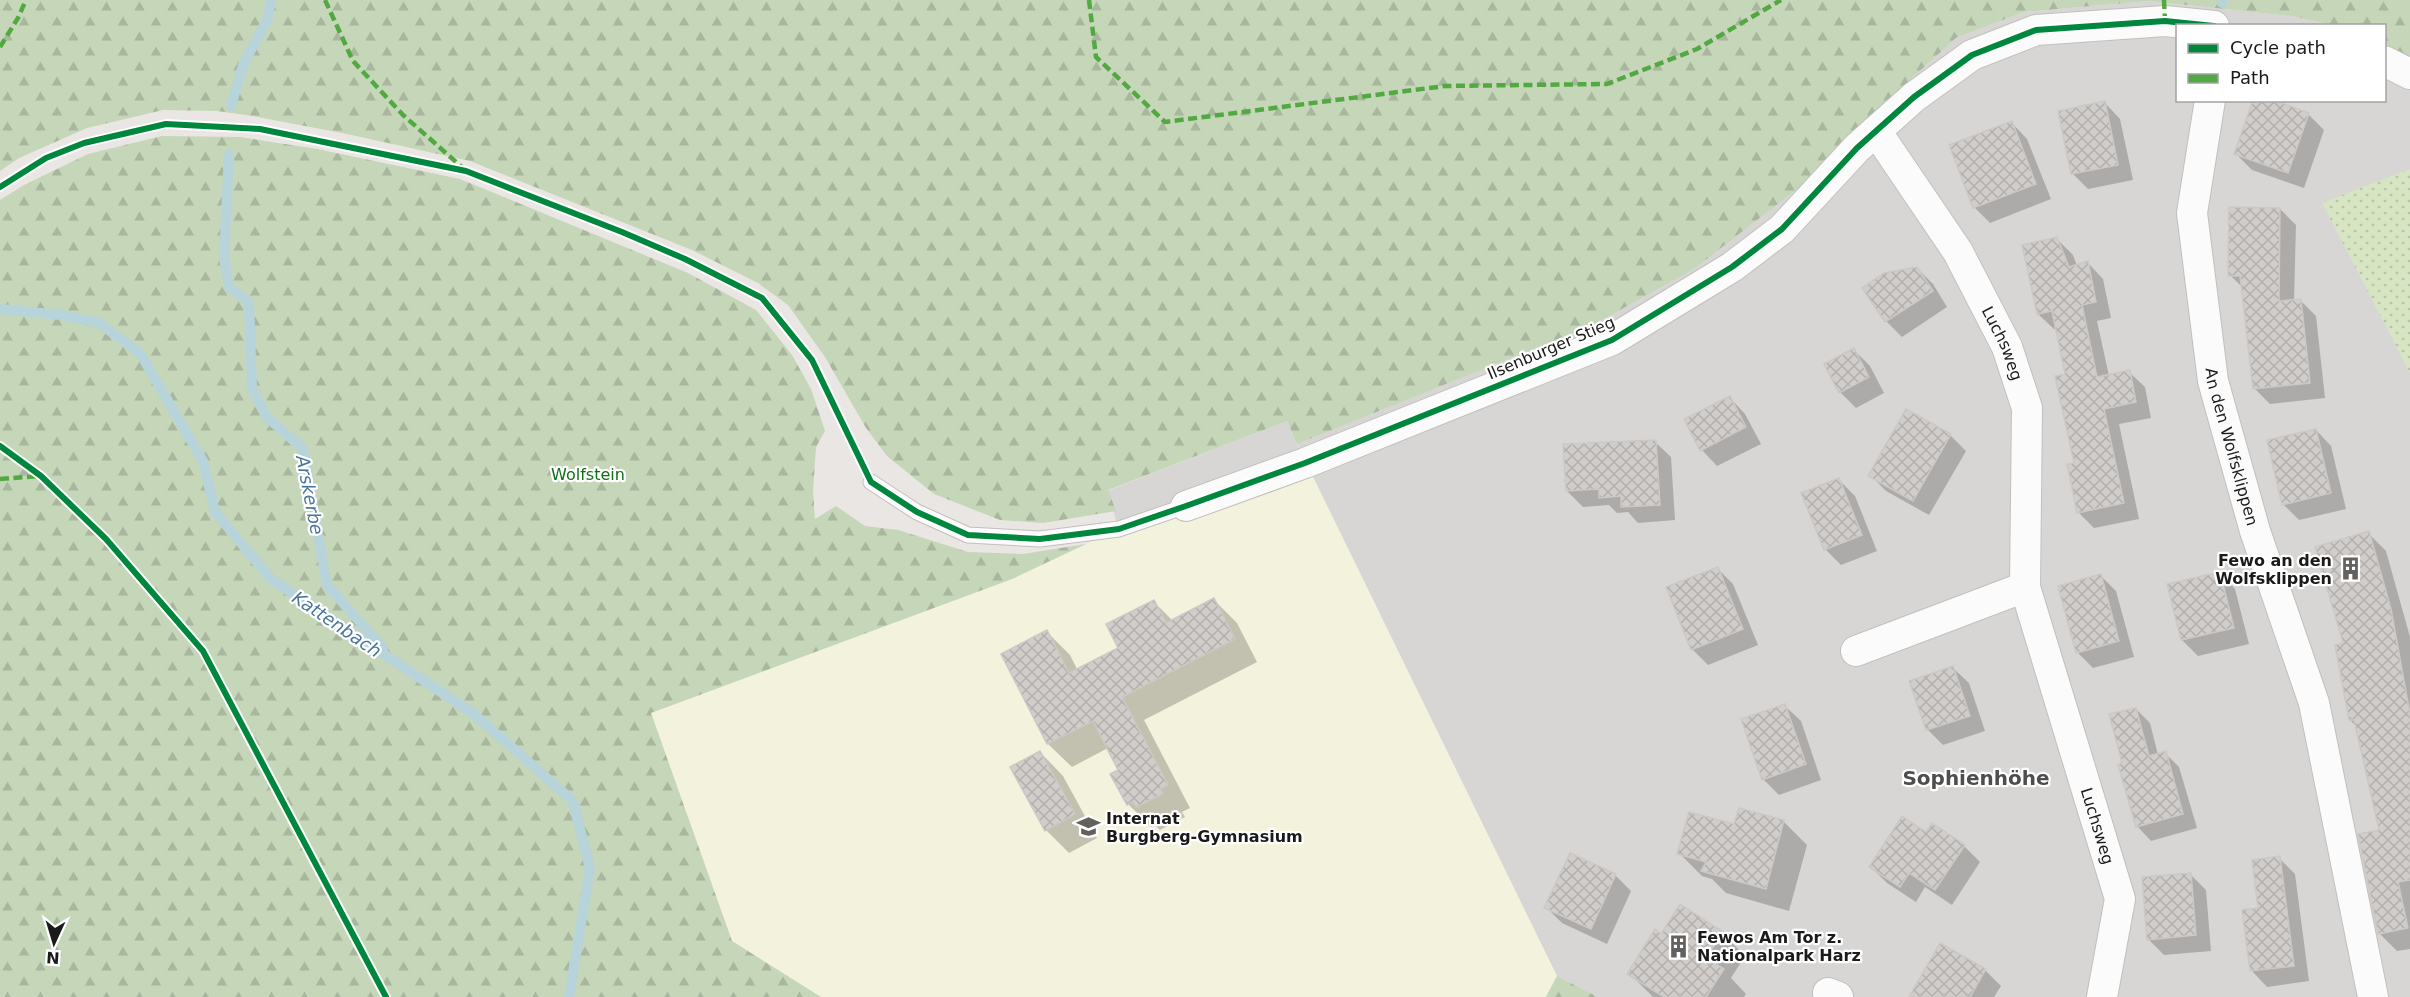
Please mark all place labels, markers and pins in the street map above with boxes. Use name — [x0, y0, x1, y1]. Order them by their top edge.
place label: Fewo an den Wolfsklippen — [2215, 551, 2332, 588]
building icon: Fewo an den Wolfsklippen — [2337, 556, 2363, 582]
place label: Internat Burgberg-Gymnasium — [1106, 809, 1303, 846]
school or university icon: Internat Burgberg-Gymnasium — [1075, 814, 1101, 840]
place label: Fewos Am Tor z. Nationalpark Harz — [1697, 928, 1861, 965]
building icon: Fewos Am Tor z. Nationalpark Harz — [1666, 933, 1692, 959]

